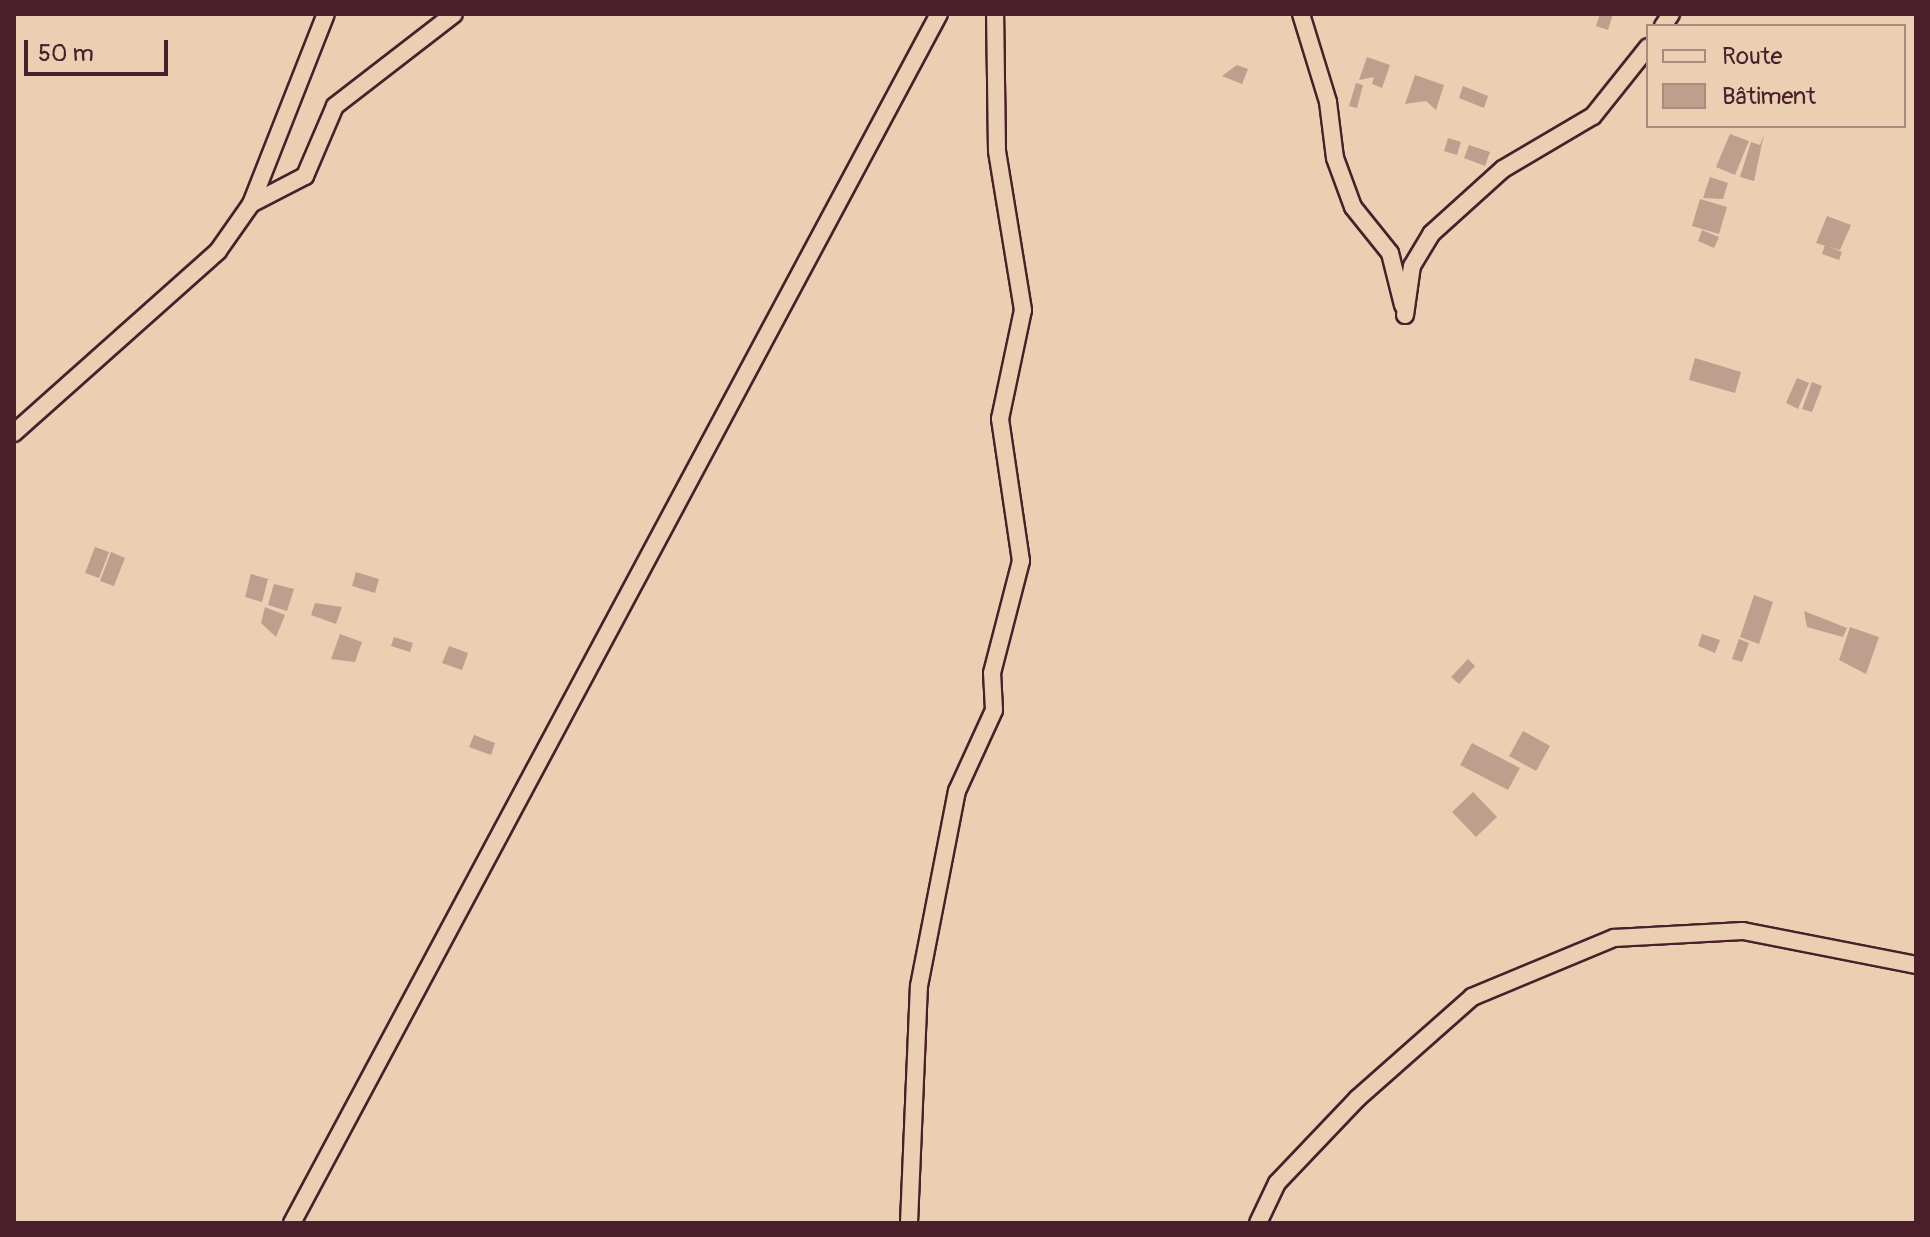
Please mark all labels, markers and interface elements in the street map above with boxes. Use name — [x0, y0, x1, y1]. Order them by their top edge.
scale bar — [28, 24, 172, 74]
legend — [1646, 24, 1906, 128]
text: 50 m — [38, 39, 94, 68]
text: Route — [1722, 42, 1782, 71]
text: Bâtiment — [1722, 82, 1816, 111]

